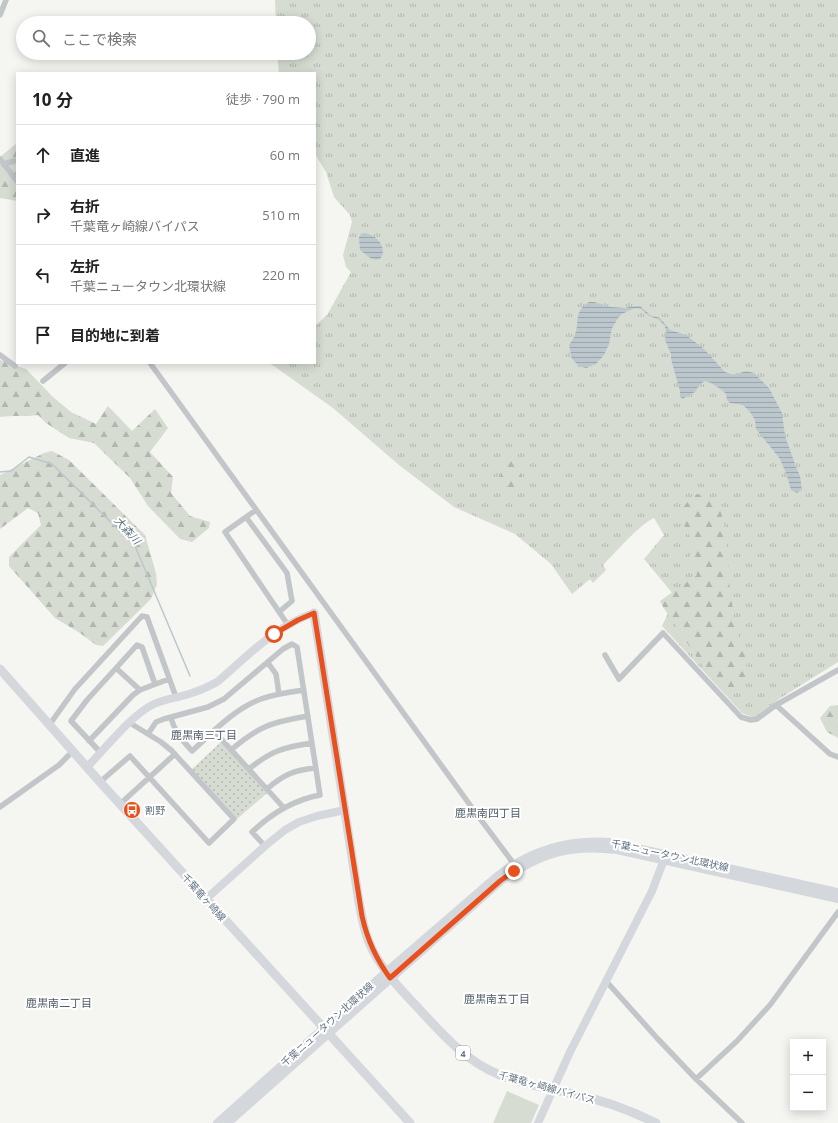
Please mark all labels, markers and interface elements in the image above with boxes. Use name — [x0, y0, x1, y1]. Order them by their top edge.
search box — [16, 16, 316, 60]
icon: search — [30, 27, 52, 49]
text: ここで検索 — [62, 29, 137, 49]
text: 10 分 — [32, 88, 73, 111]
text: 徒歩 · 790 m — [226, 90, 300, 108]
icon: ahead — [32, 144, 54, 166]
text: 直進 — [70, 145, 100, 165]
text: 60 m — [270, 146, 300, 164]
text: 右折 — [70, 196, 100, 216]
icon: right — [32, 204, 54, 226]
text: 510 m — [262, 206, 300, 224]
text: 千葉竜ヶ崎線バイパス — [70, 217, 200, 235]
text: 左折 — [70, 256, 100, 276]
icon: left — [32, 264, 54, 286]
text: 220 m — [262, 266, 300, 284]
text: 千葉ニュータウン北環状線 — [70, 277, 226, 295]
icon: arrive — [32, 324, 54, 346]
text: 目的地に到着 — [70, 325, 160, 345]
water label: 大森川 — [111, 513, 145, 548]
route start — [265, 625, 283, 643]
district label: 鹿黒南三丁目 — [171, 727, 237, 742]
bus stop icon: 割野 — [122, 800, 142, 820]
place label: 割野 — [145, 803, 165, 817]
district label: 鹿黒南四丁目 — [455, 805, 521, 820]
street label: 千葉ニュータウン北環状線 — [610, 836, 730, 874]
route end — [505, 862, 523, 880]
street label: 千葉竜ヶ崎線 — [179, 870, 229, 924]
street label: 千葉ニュータウン北環状線 — [278, 979, 376, 1069]
district label: 鹿黒南五丁目 — [464, 991, 530, 1006]
district label: 鹿黒南二丁目 — [26, 995, 92, 1010]
map controls — [790, 1039, 826, 1111]
button: + — [790, 1039, 826, 1075]
road number: 4 — [456, 1046, 470, 1060]
street label: 千葉竜ヶ崎線バイパス — [497, 1067, 597, 1107]
button: − — [790, 1075, 826, 1111]

